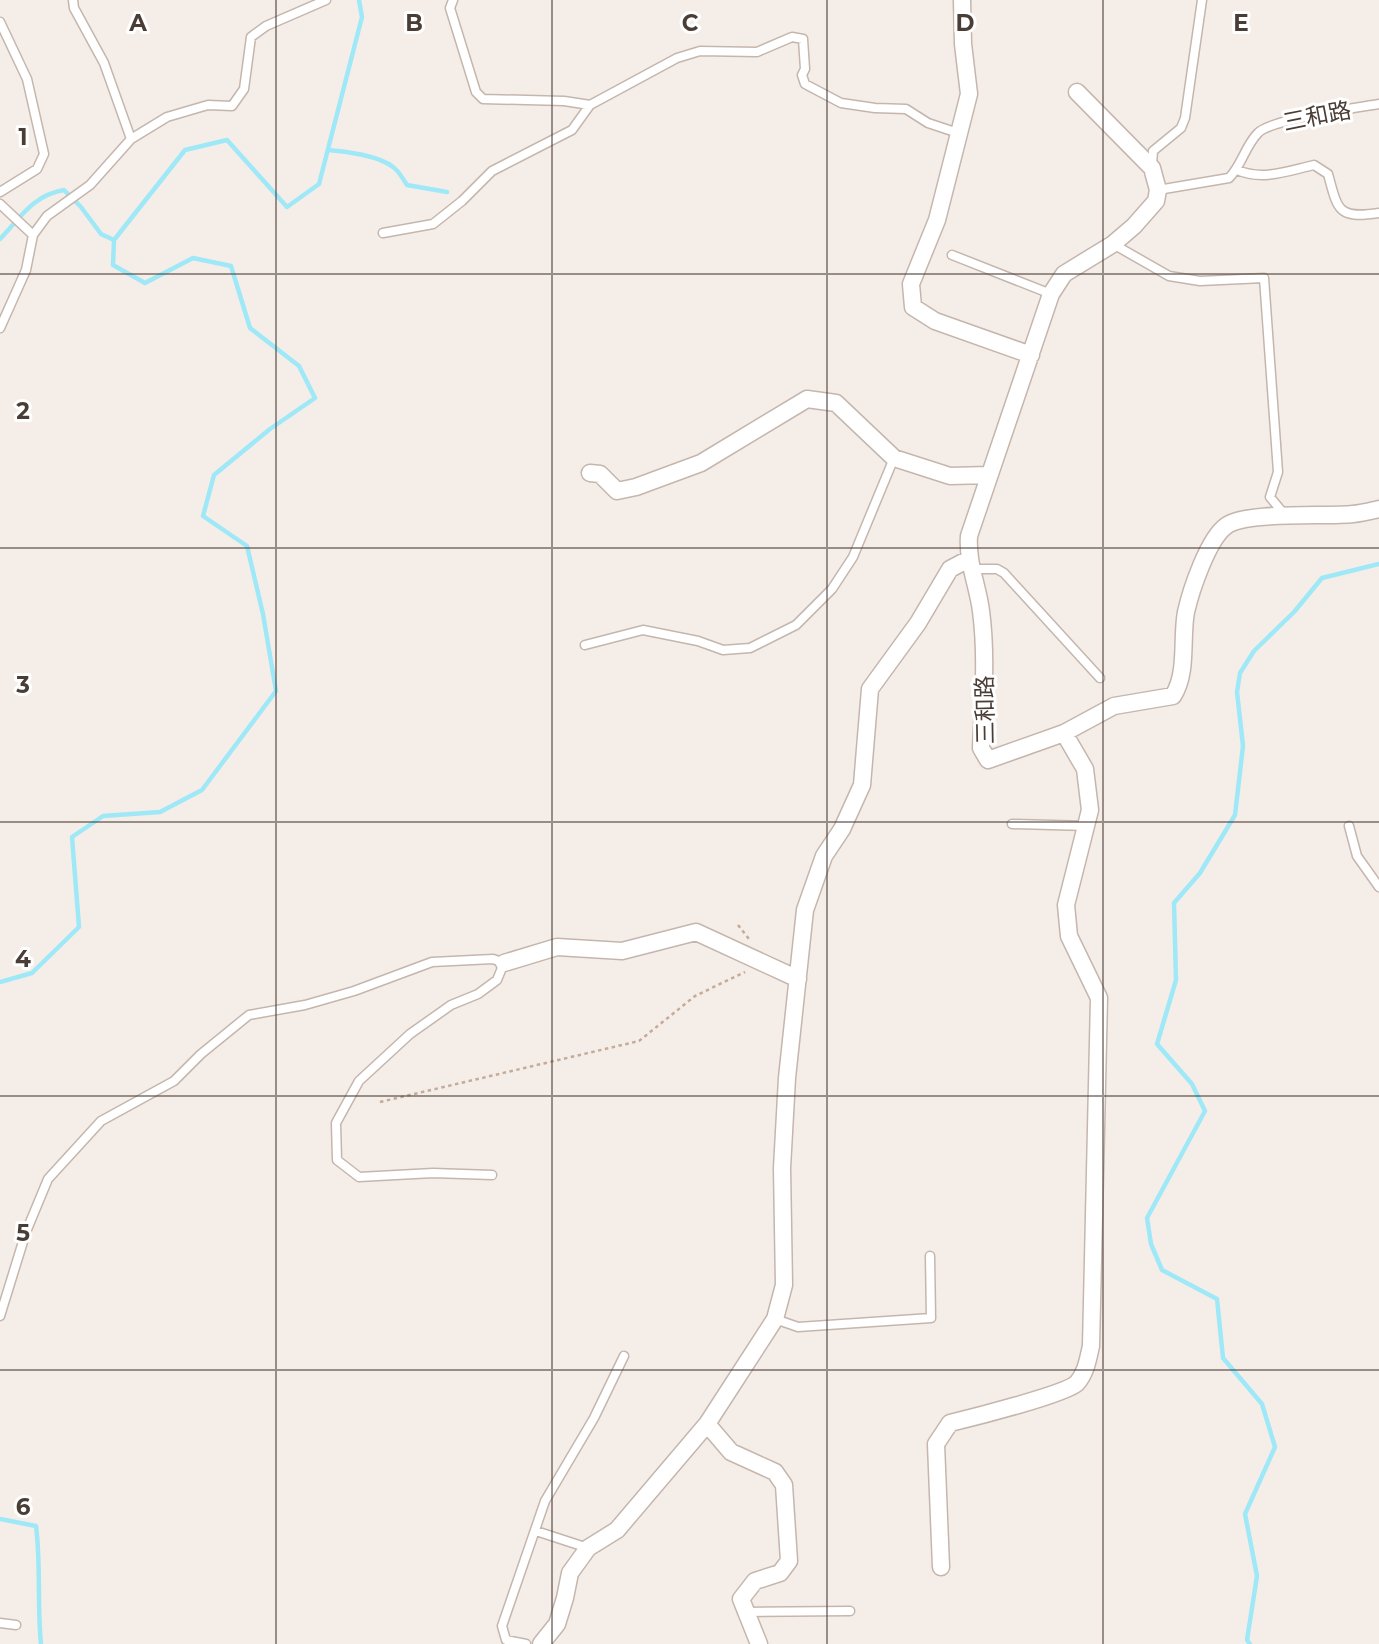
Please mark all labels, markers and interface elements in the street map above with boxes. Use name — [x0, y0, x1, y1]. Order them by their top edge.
text: A — [128, 9, 147, 37]
text: B — [405, 9, 423, 37]
text: C — [682, 9, 699, 37]
text: D — [956, 9, 975, 37]
text: E — [1233, 9, 1249, 37]
street label: 三和路 — [1280, 96, 1354, 136]
text: 1 — [18, 123, 28, 151]
text: 2 — [16, 397, 30, 425]
text: 3 — [15, 671, 30, 699]
street label: 三和路 — [970, 675, 1000, 745]
text: 4 — [15, 945, 31, 973]
text: 5 — [16, 1219, 30, 1247]
text: 6 — [16, 1493, 31, 1521]

